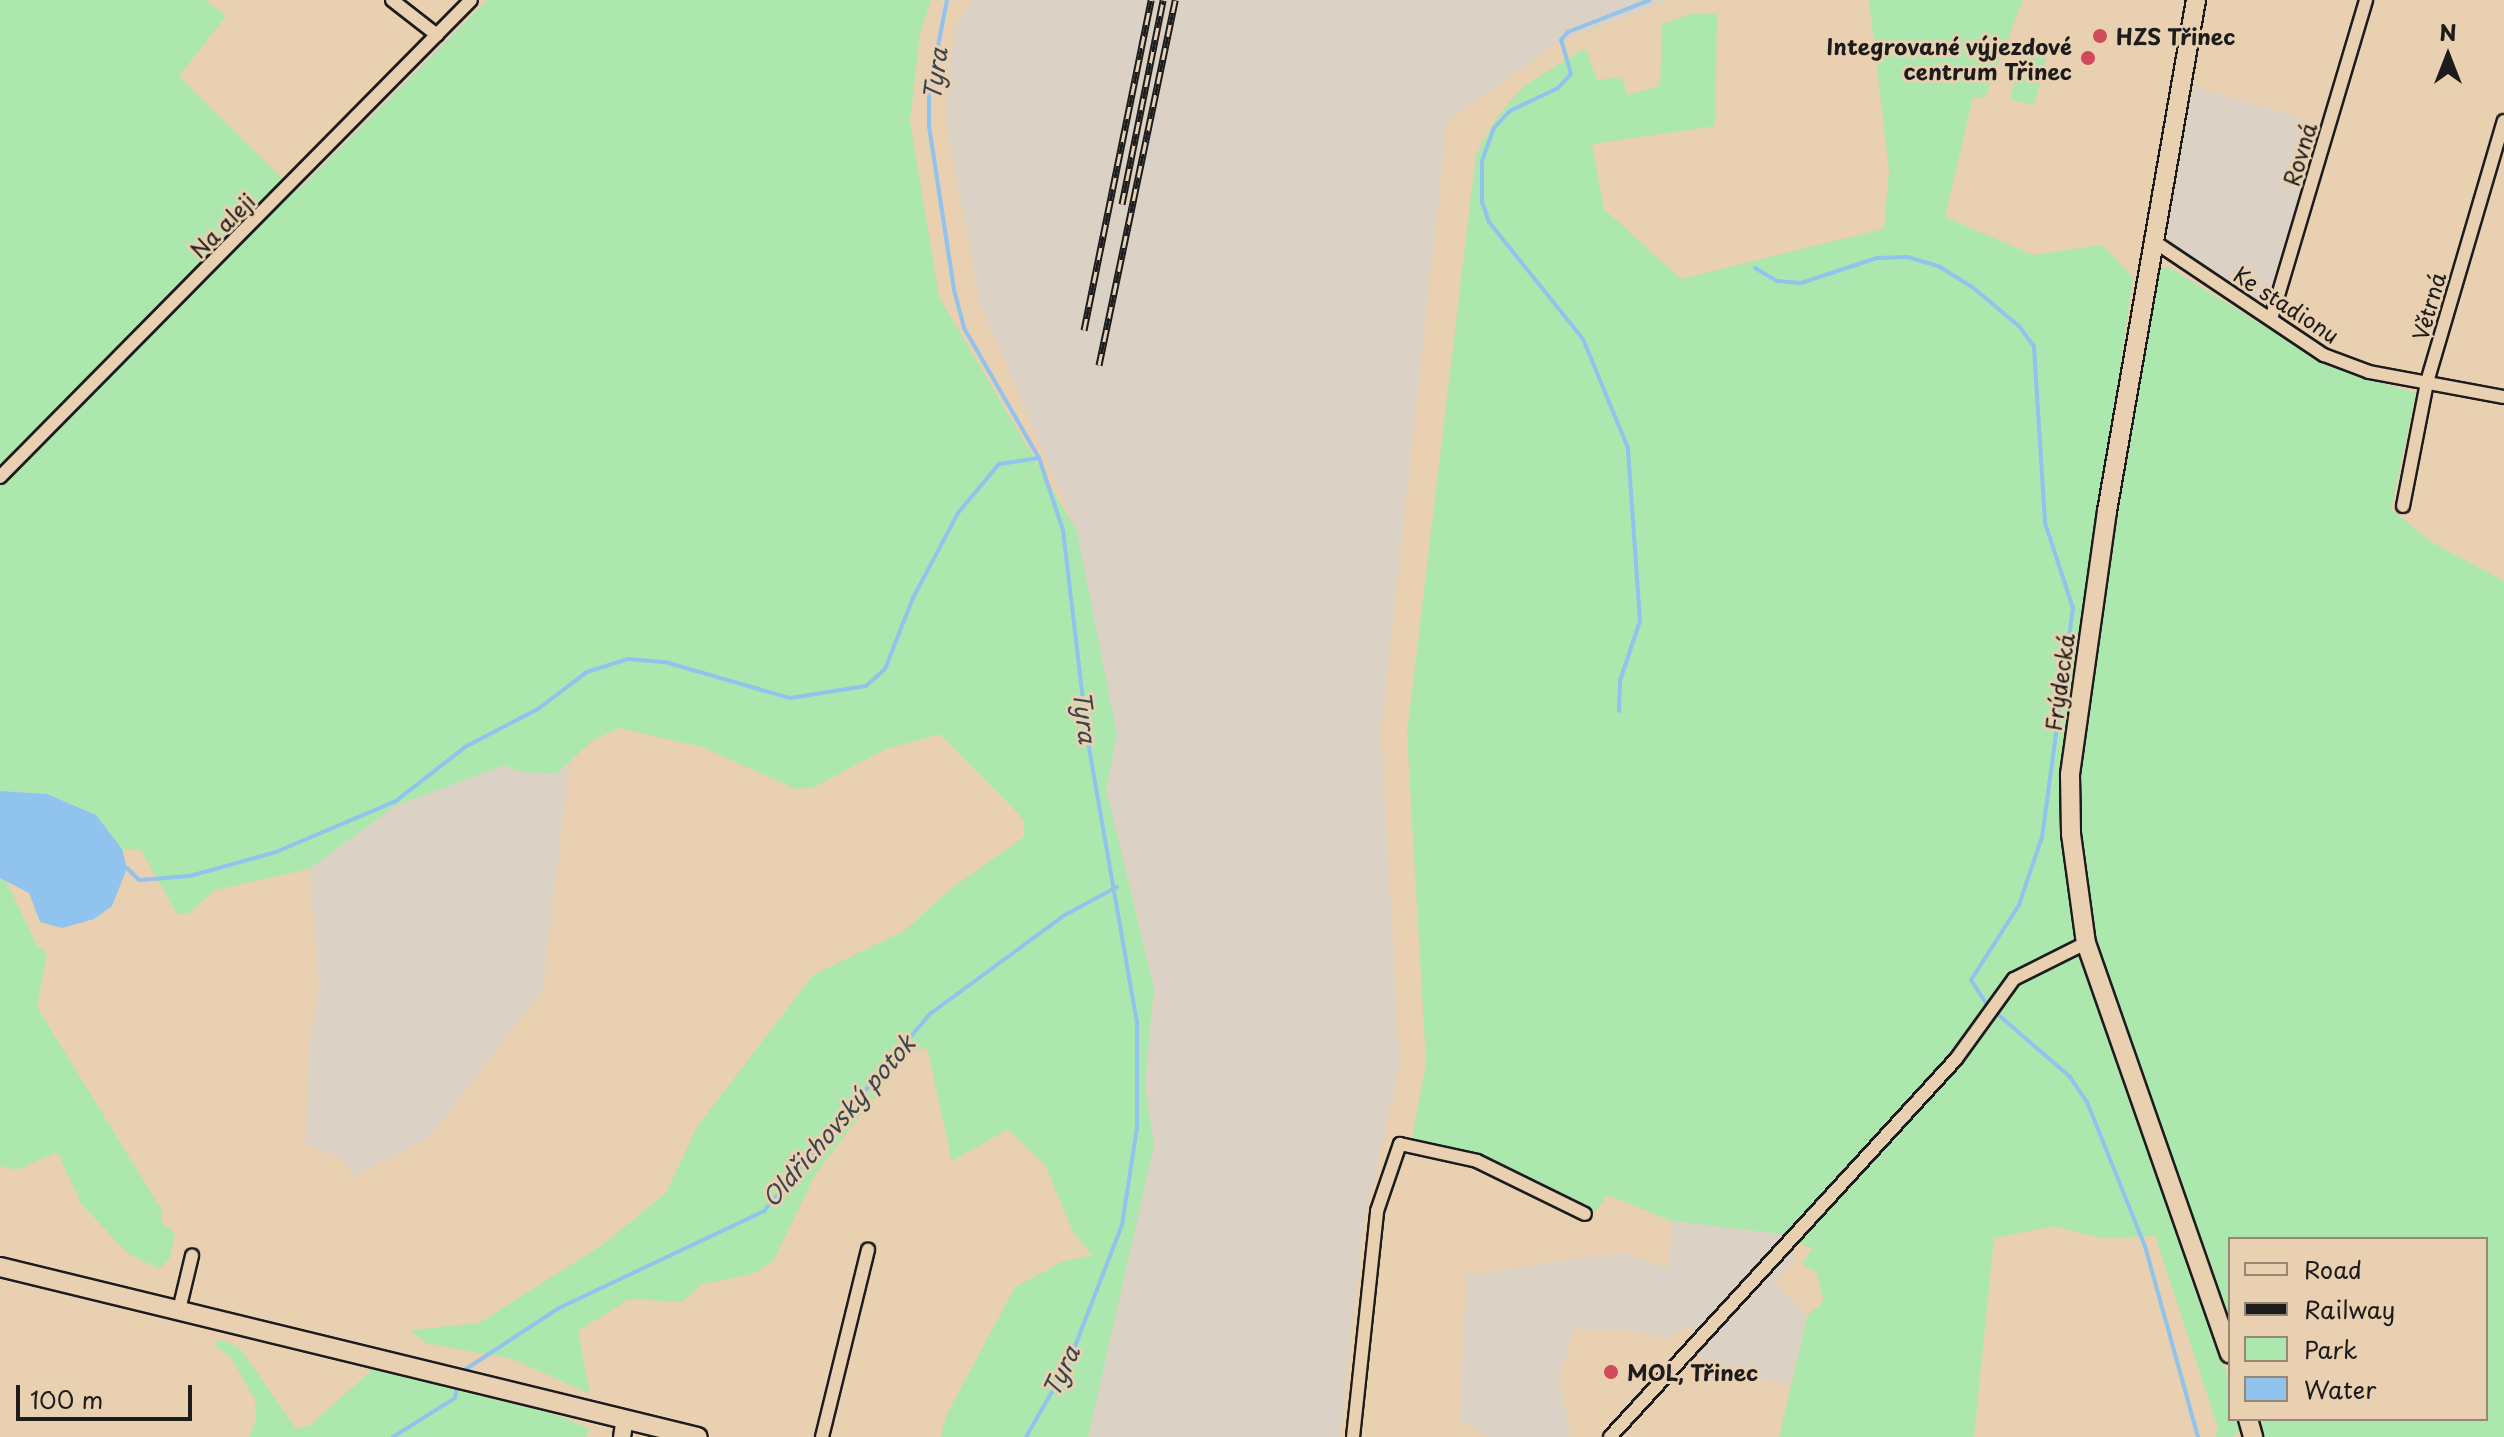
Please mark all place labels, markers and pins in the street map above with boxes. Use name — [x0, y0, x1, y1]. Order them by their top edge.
place label: HZS Třinec — [2116, 23, 2236, 49]
marker: HZS Třinec — [2091, 27, 2109, 45]
place label: Integrované výjezdové centrum Třinec — [1825, 32, 2072, 84]
marker: Integrované výjezdové centrum Třinec — [2079, 49, 2097, 67]
place label: MOL, Třinec — [1627, 1359, 1759, 1385]
marker: MOL, Třinec — [1602, 1363, 1620, 1381]

